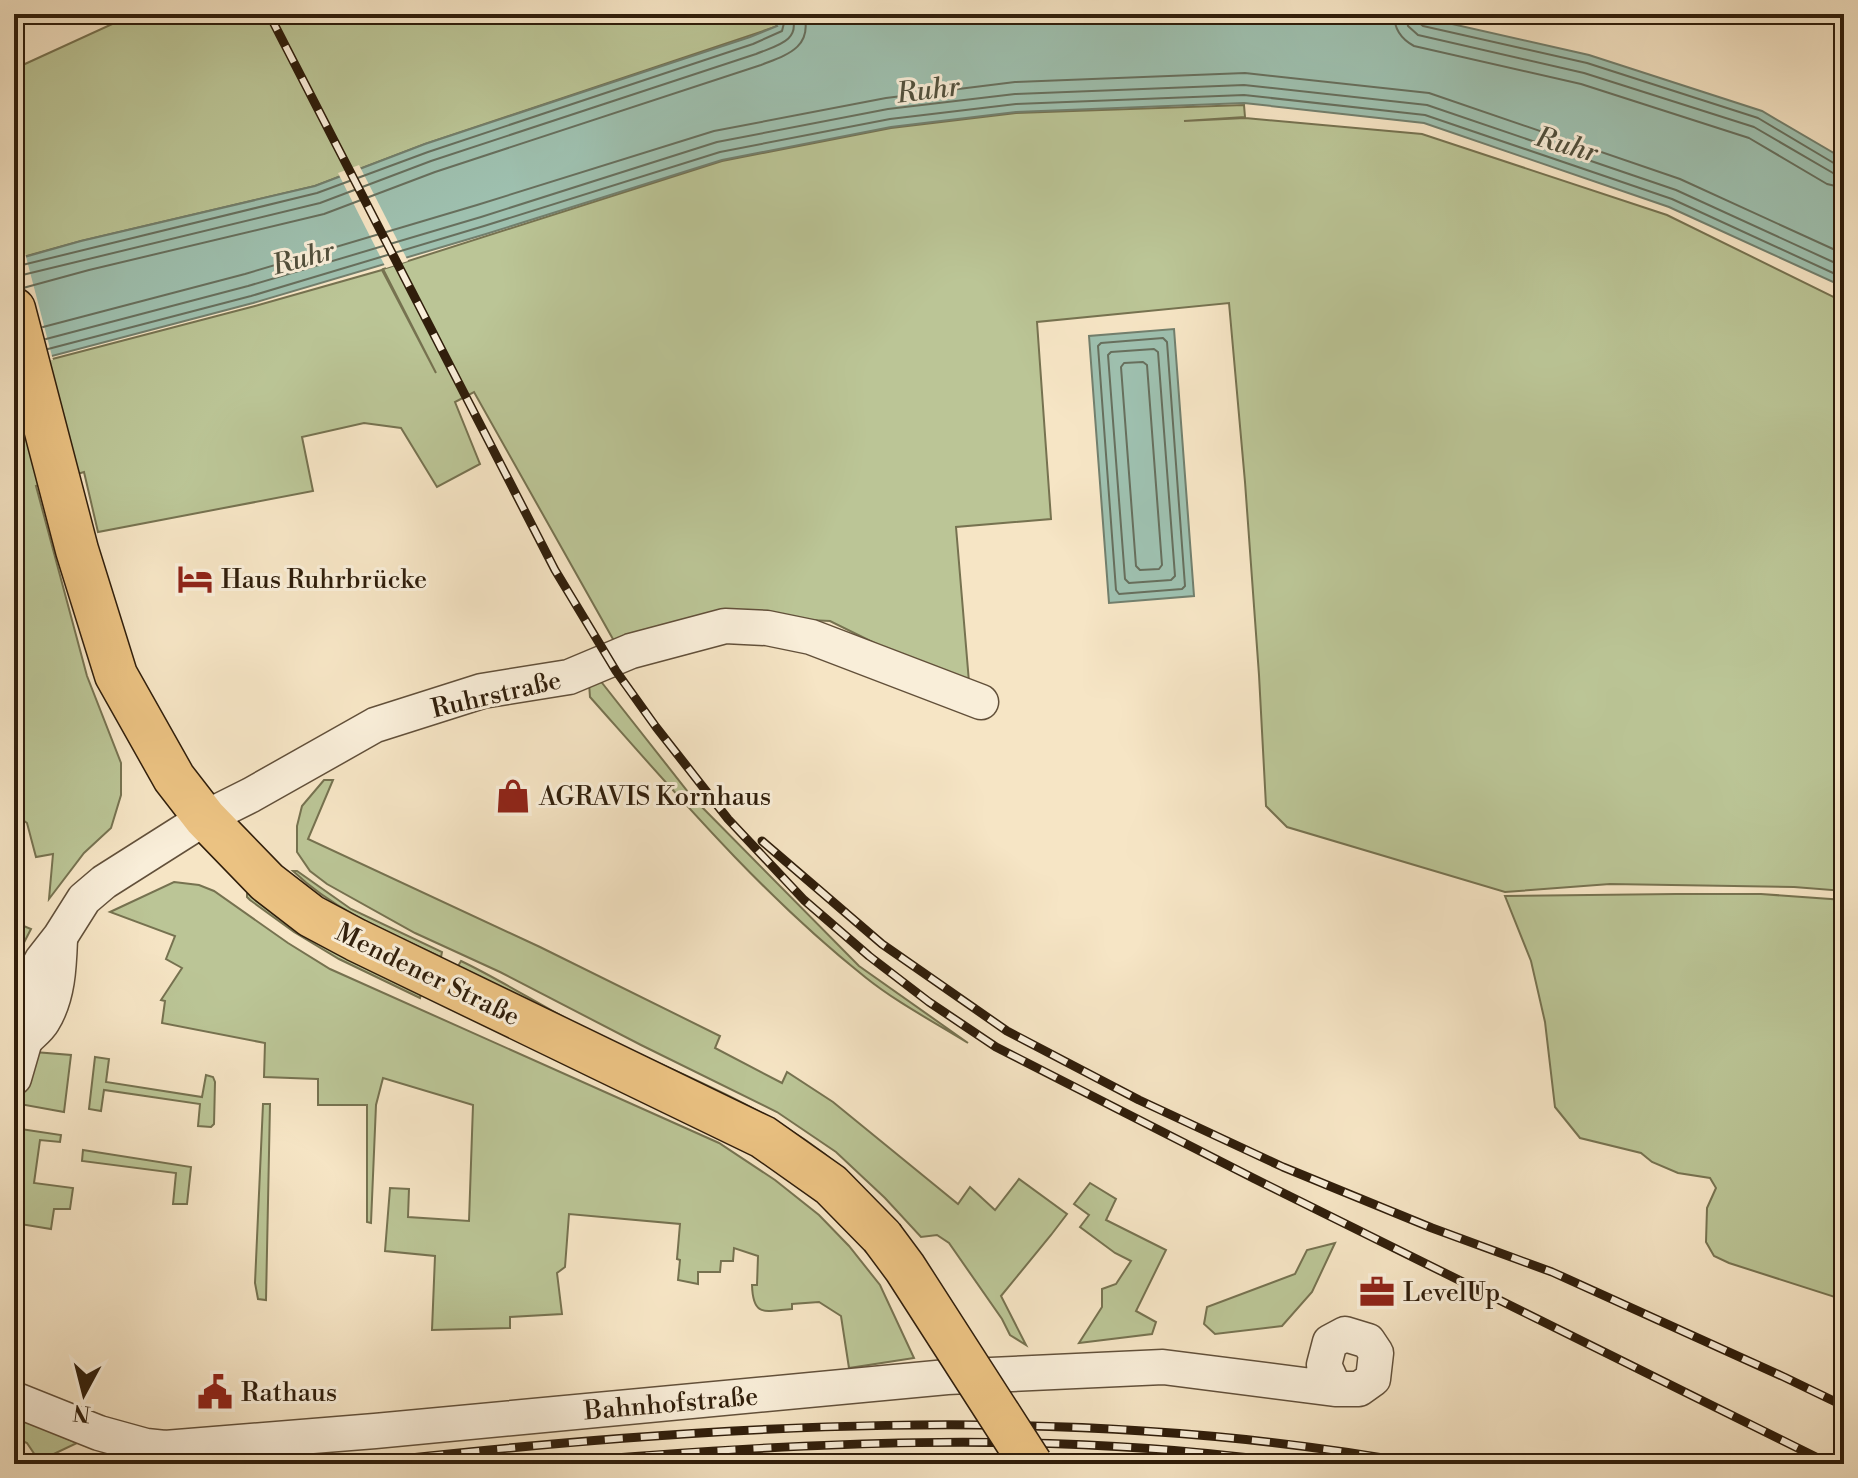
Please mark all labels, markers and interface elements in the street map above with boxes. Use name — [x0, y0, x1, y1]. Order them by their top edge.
water label: Ruhr — [894, 69, 963, 112]
water label: Ruhr — [1530, 120, 1603, 171]
water label: Ruhr — [267, 233, 340, 284]
hotel icon: Haus Ruhrbrücke — [176, 560, 214, 598]
place label: Haus Ruhrbrücke — [221, 564, 427, 596]
street label: Ruhrstraße — [428, 665, 564, 725]
shop icon: AGRAVIS Kornhaus — [494, 777, 532, 815]
place label: AGRAVIS Kornhaus — [538, 781, 771, 813]
street label: Mendener Straße — [330, 916, 525, 1033]
office icon: LevelUp — [1358, 1273, 1396, 1311]
place label: LevelUp — [1403, 1277, 1500, 1309]
north arrow — [44, 1354, 124, 1434]
public building icon: Rathaus — [196, 1373, 234, 1411]
place label: Rathaus — [241, 1377, 337, 1409]
street label: Bahnhofstraße — [582, 1380, 759, 1428]
text: N — [71, 1398, 92, 1427]

